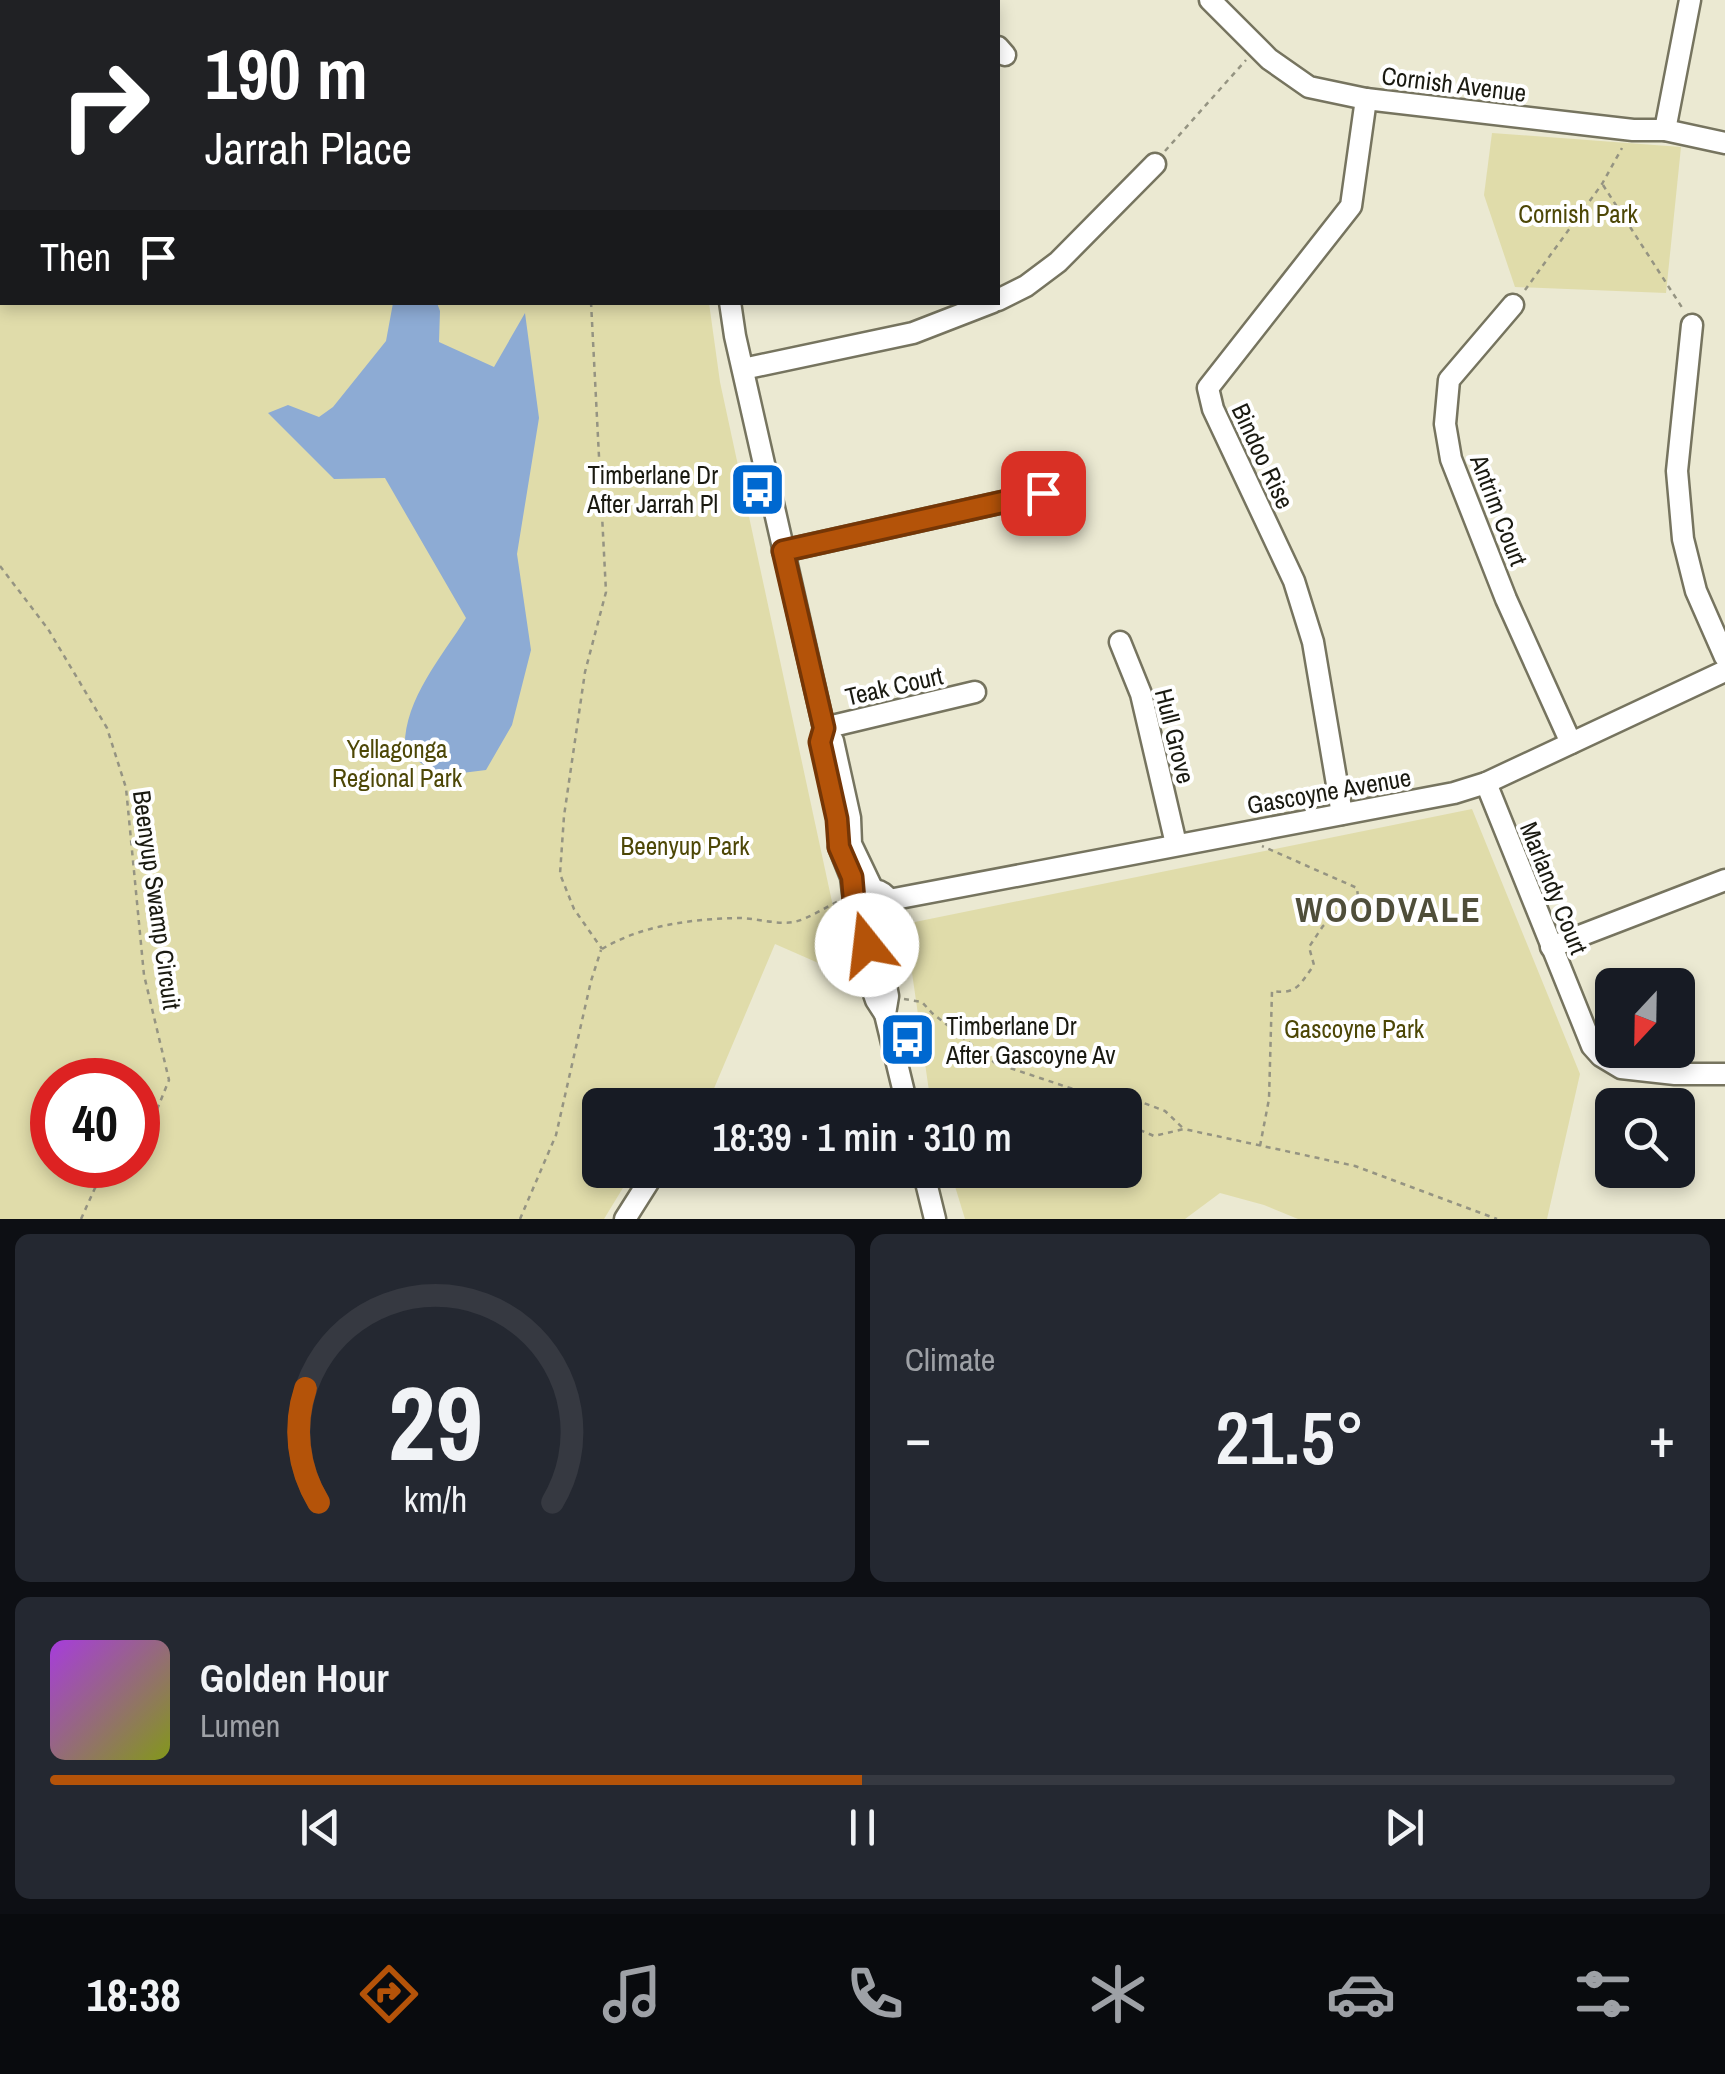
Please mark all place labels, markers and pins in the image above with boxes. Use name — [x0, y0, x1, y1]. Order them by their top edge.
pin — [1001, 451, 1086, 536]
place label: Timberlane Dr After Jarrah Pl — [586, 458, 718, 521]
bus stop icon: Timberlane Dr After Jarrah Pl — [727, 459, 787, 519]
place label: Timberlane Dr After Gascoyne Av — [945, 1009, 1116, 1072]
bus stop icon: Timberlane Dr After Gascoyne Av — [877, 1010, 937, 1070]

